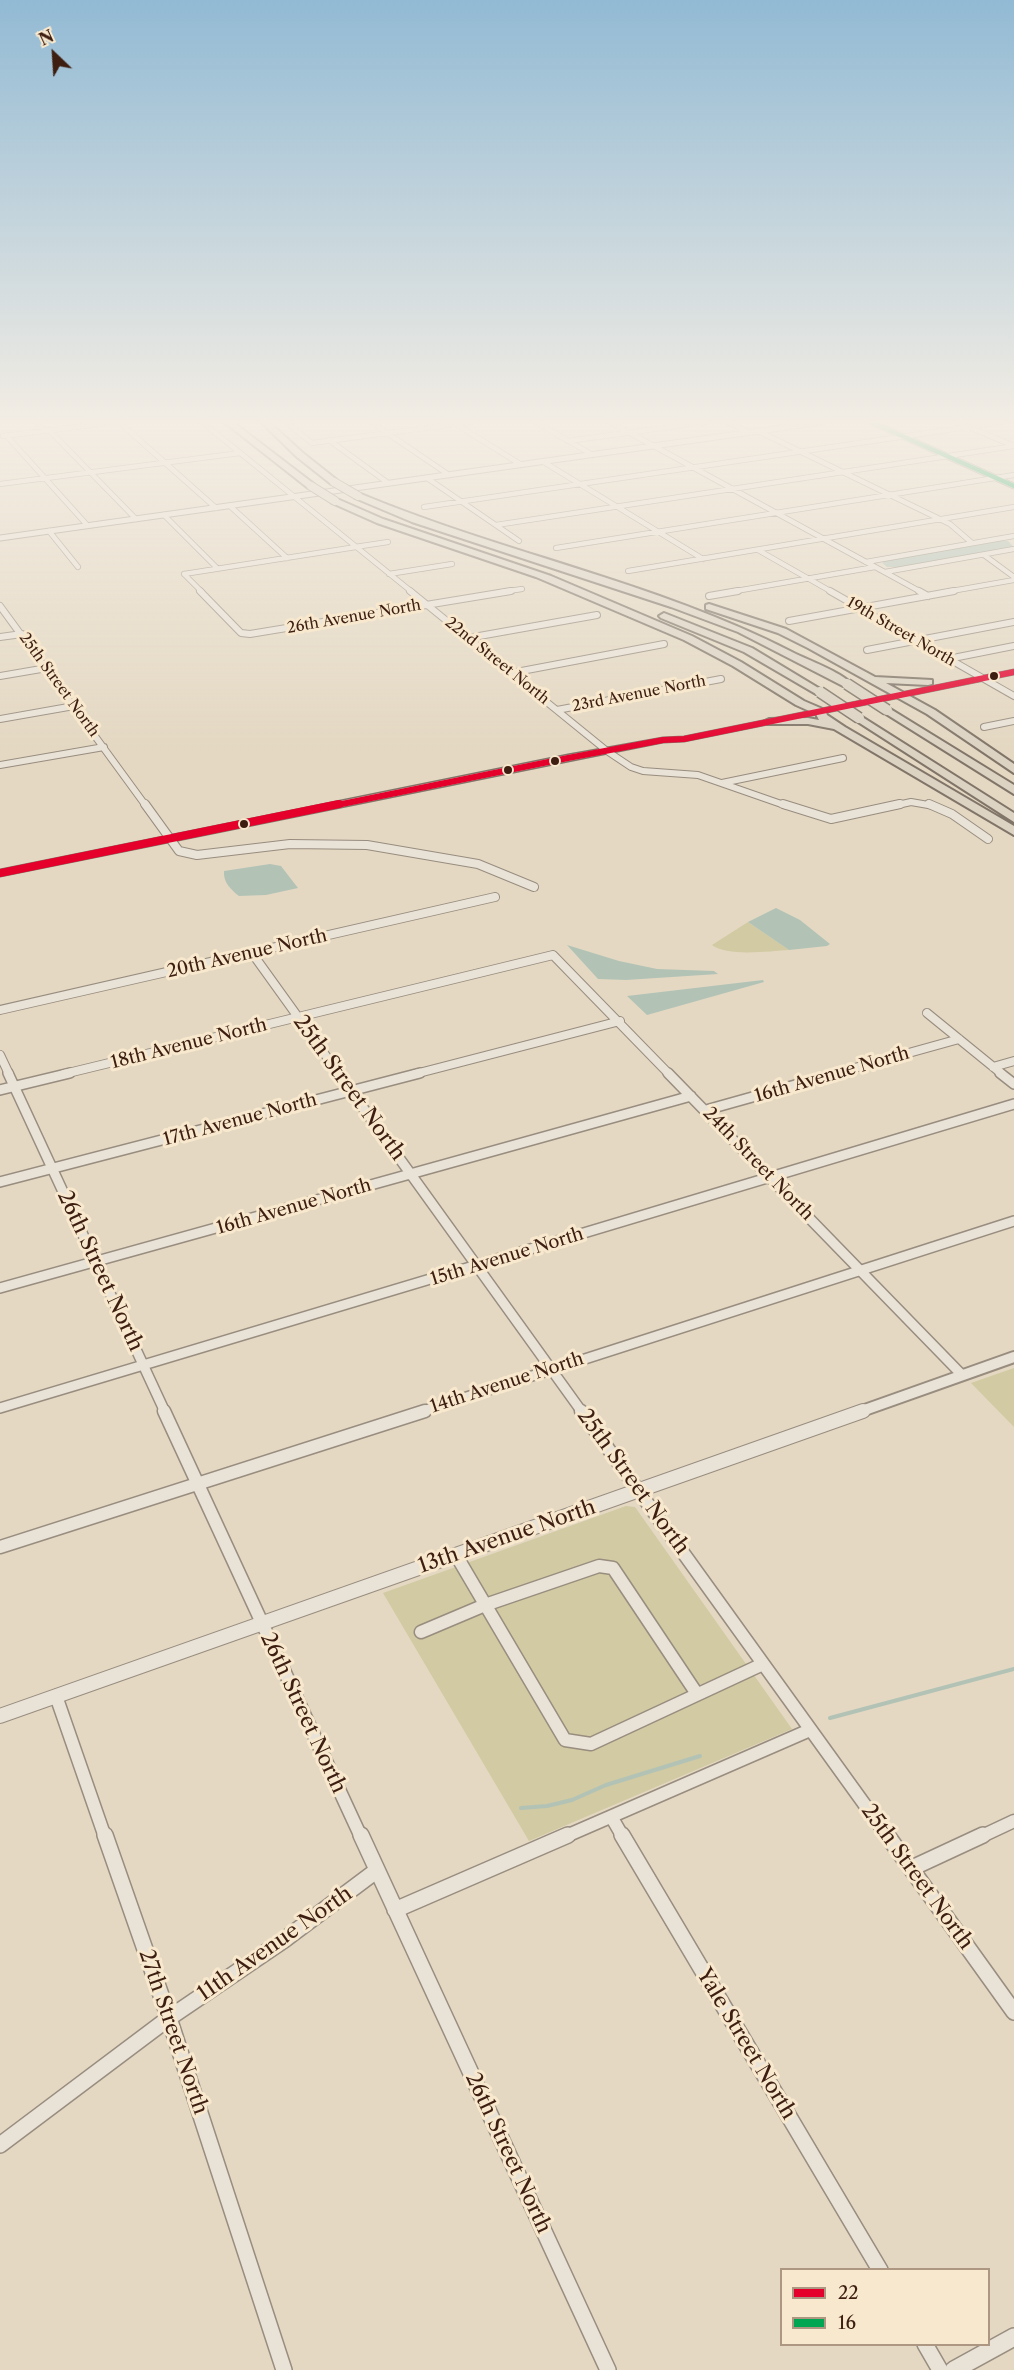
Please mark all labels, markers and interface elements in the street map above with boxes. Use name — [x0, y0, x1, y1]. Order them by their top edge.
north arrow — [24, 24, 84, 84]
text: N — [36, 26, 57, 50]
street label: 19th Street North — [843, 594, 959, 670]
street label: 26th Avenue North — [286, 596, 422, 638]
street label: 22nd Street North — [441, 614, 553, 708]
street label: 25th Street North — [15, 629, 103, 741]
unlabelled marker — [988, 670, 1000, 682]
street label: 23rd Avenue North — [571, 672, 707, 716]
unlabelled marker — [549, 755, 561, 767]
unlabelled marker — [502, 764, 514, 776]
unlabelled marker — [238, 818, 250, 830]
street label: 20th Avenue North — [165, 925, 329, 983]
street label: 25th Street North — [288, 1010, 410, 1166]
street label: 18th Avenue North — [109, 1014, 269, 1074]
street label: 16th Avenue North — [752, 1043, 912, 1107]
street label: 17th Avenue North — [161, 1089, 319, 1151]
street label: 24th Street North — [698, 1103, 818, 1225]
street label: 16th Avenue North — [214, 1175, 374, 1239]
street label: 26th Street North — [52, 1186, 148, 1356]
street label: 15th Avenue North — [428, 1223, 586, 1291]
street label: 14th Avenue North — [428, 1348, 586, 1418]
street label: 25th Street North — [572, 1404, 694, 1560]
street label: 13th Avenue North — [415, 1495, 599, 1579]
street label: 26th Street North — [255, 1628, 351, 1798]
street label: 25th Street North — [856, 1799, 978, 1955]
street label: 11th Avenue North — [193, 1881, 357, 2007]
street label: 27th Street North — [133, 1946, 213, 2118]
street label: Yale Street North — [691, 1964, 801, 2124]
street label: 26th Street North — [460, 2068, 556, 2238]
legend — [780, 2268, 990, 2346]
text: 22 — [838, 2282, 859, 2304]
text: 16 — [838, 2312, 856, 2334]

